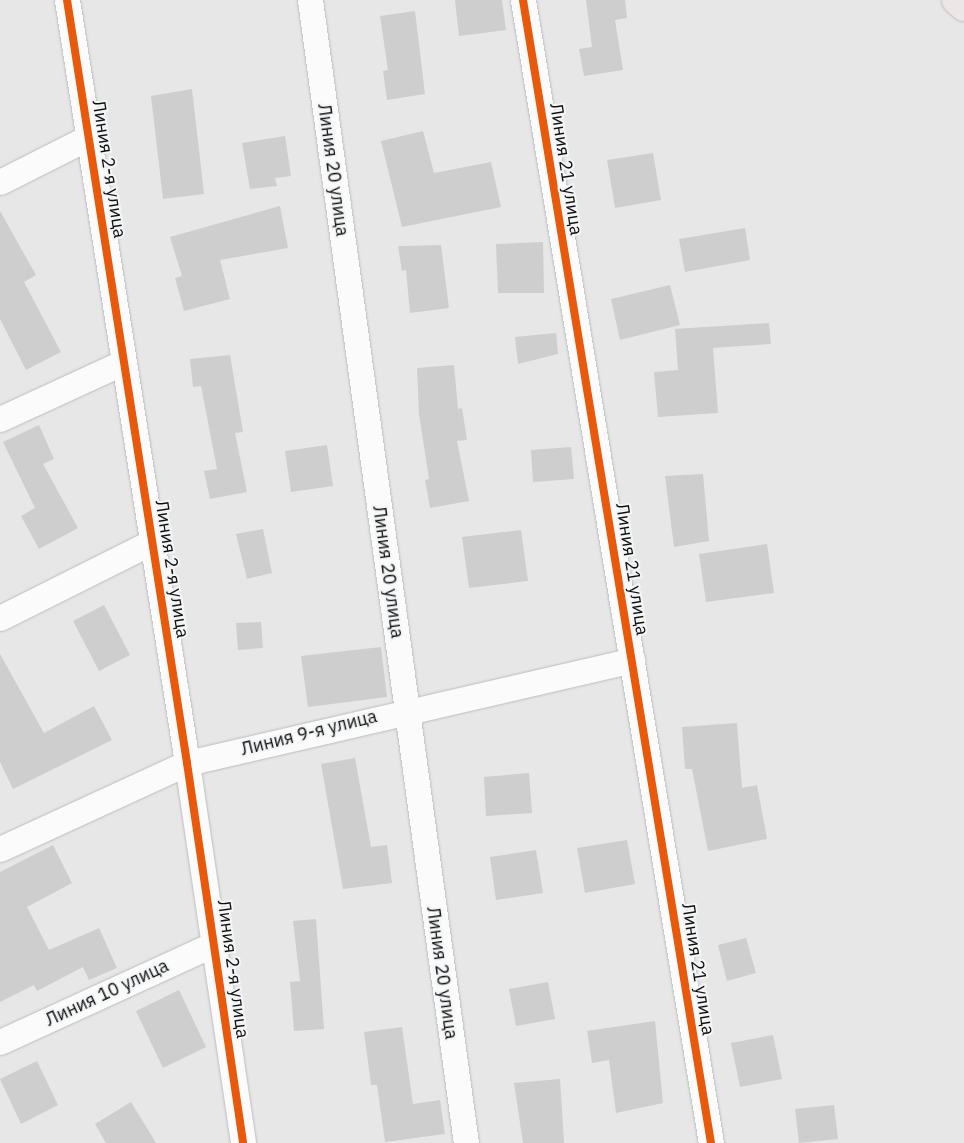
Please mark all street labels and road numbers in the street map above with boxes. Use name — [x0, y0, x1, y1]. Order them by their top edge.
street label: Линия 2-я улица — [87, 98, 131, 240]
street label: Линия 21 улица — [545, 101, 587, 237]
street label: Линия 20 улица — [313, 102, 353, 238]
street label: Линия 2-я улица — [150, 498, 194, 640]
street label: Линия 21 улица — [611, 501, 653, 637]
street label: Линия 20 улица — [368, 504, 408, 640]
street label: Линия 9-я улица — [239, 706, 379, 760]
street label: Линия 2-я улица — [213, 898, 253, 1040]
street label: Линия 21 улица — [677, 901, 719, 1037]
street label: Линия 20 улица — [422, 905, 462, 1041]
street label: Линия 10 улица — [42, 955, 172, 1031]

